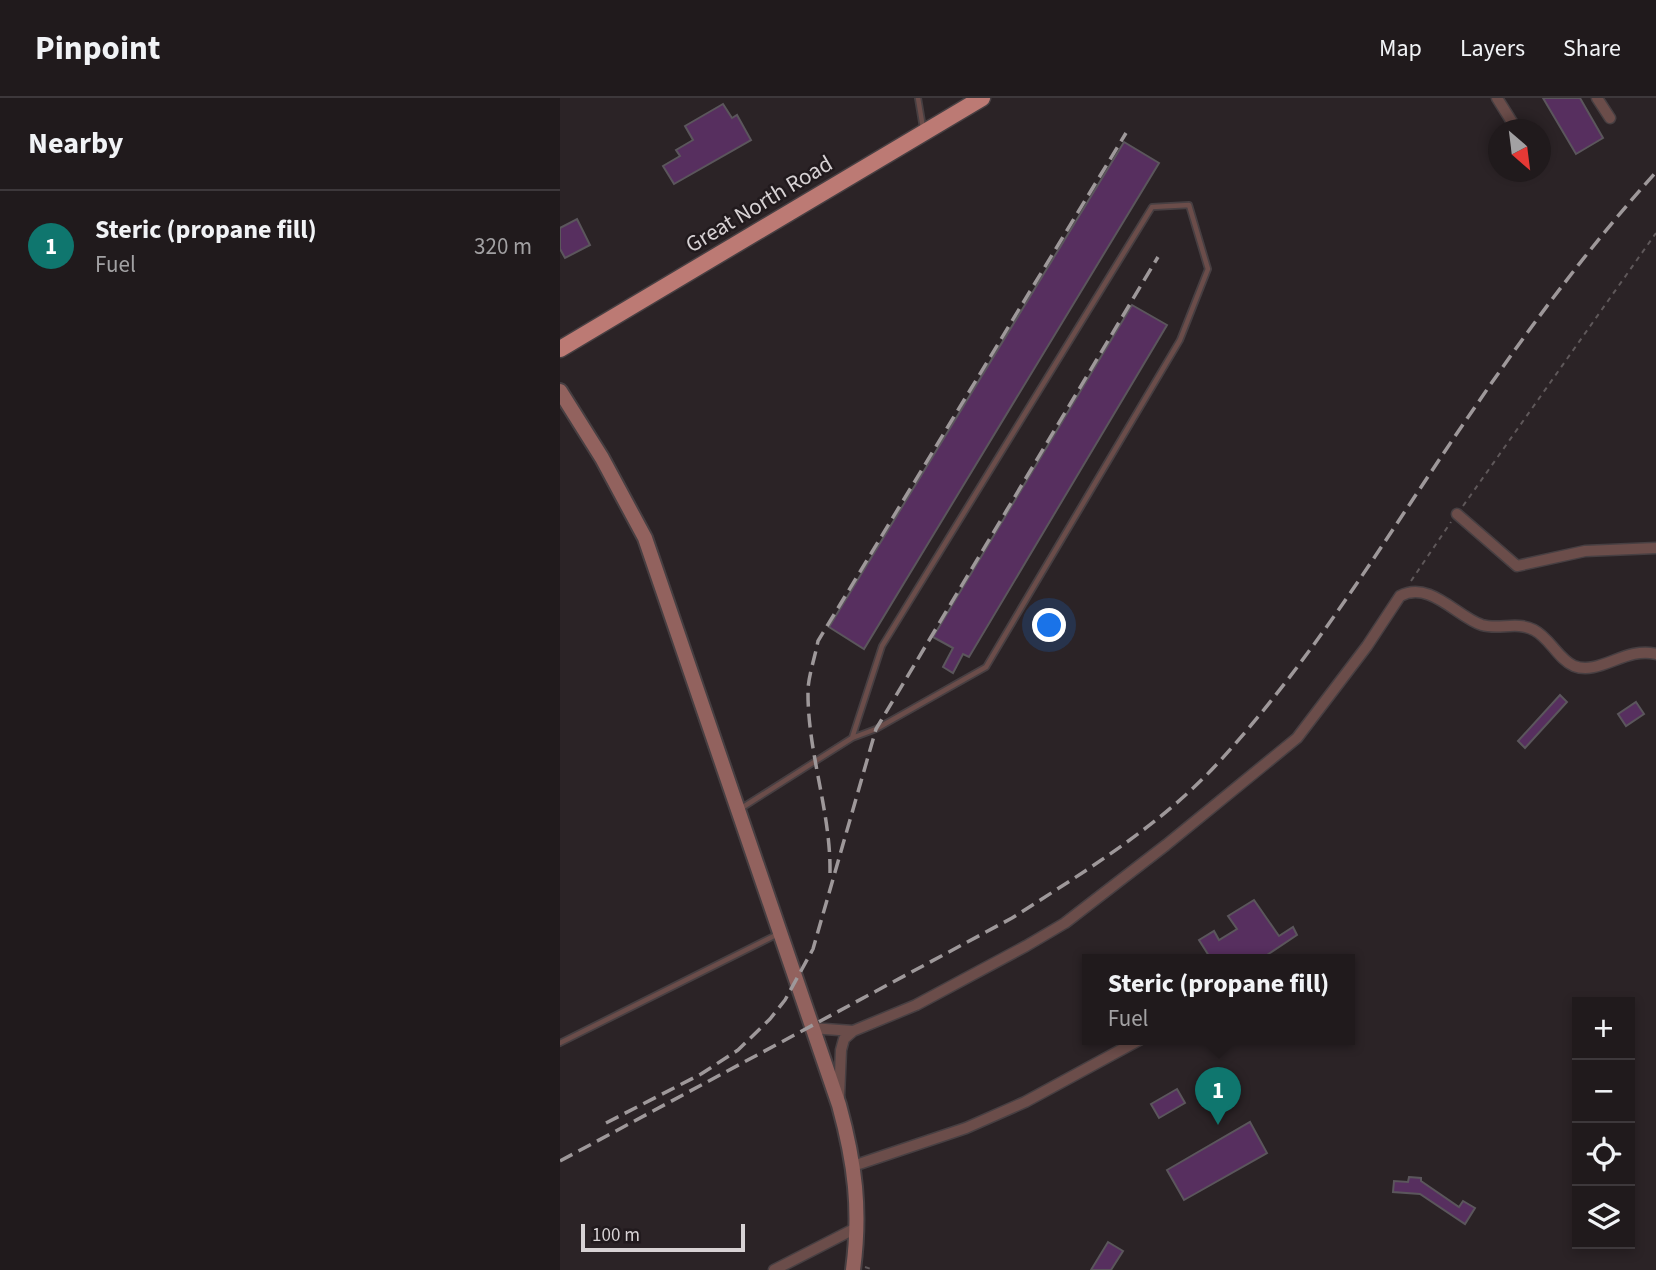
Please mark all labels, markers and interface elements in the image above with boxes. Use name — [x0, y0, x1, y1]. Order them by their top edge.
text: Pinpoint — [35, 25, 161, 72]
text: Map — [1379, 31, 1422, 66]
text: Layers — [1460, 31, 1525, 66]
text: Share — [1563, 31, 1621, 66]
north arrow — [1488, 119, 1551, 182]
text: Nearby — [28, 122, 123, 165]
street label: Great North Road — [679, 147, 839, 261]
text: Steric (propane fill) — [95, 211, 317, 248]
text: 1 — [45, 230, 57, 263]
text: 320 m — [474, 230, 532, 263]
text: Fuel — [95, 248, 136, 281]
your location — [1032, 608, 1066, 642]
popup — [1082, 954, 1355, 1045]
text: Steric (propane fill) — [1108, 965, 1329, 1002]
map controls — [1572, 997, 1635, 1249]
button: + — [1572, 997, 1635, 1060]
text: Fuel — [1108, 1002, 1148, 1035]
button: − — [1572, 1060, 1635, 1123]
pin: 1 — [1195, 1067, 1241, 1125]
button: locate — [1572, 1123, 1635, 1186]
button: layers — [1572, 1186, 1635, 1249]
scale bar — [581, 1221, 746, 1253]
text: 100 m — [592, 1222, 640, 1249]

